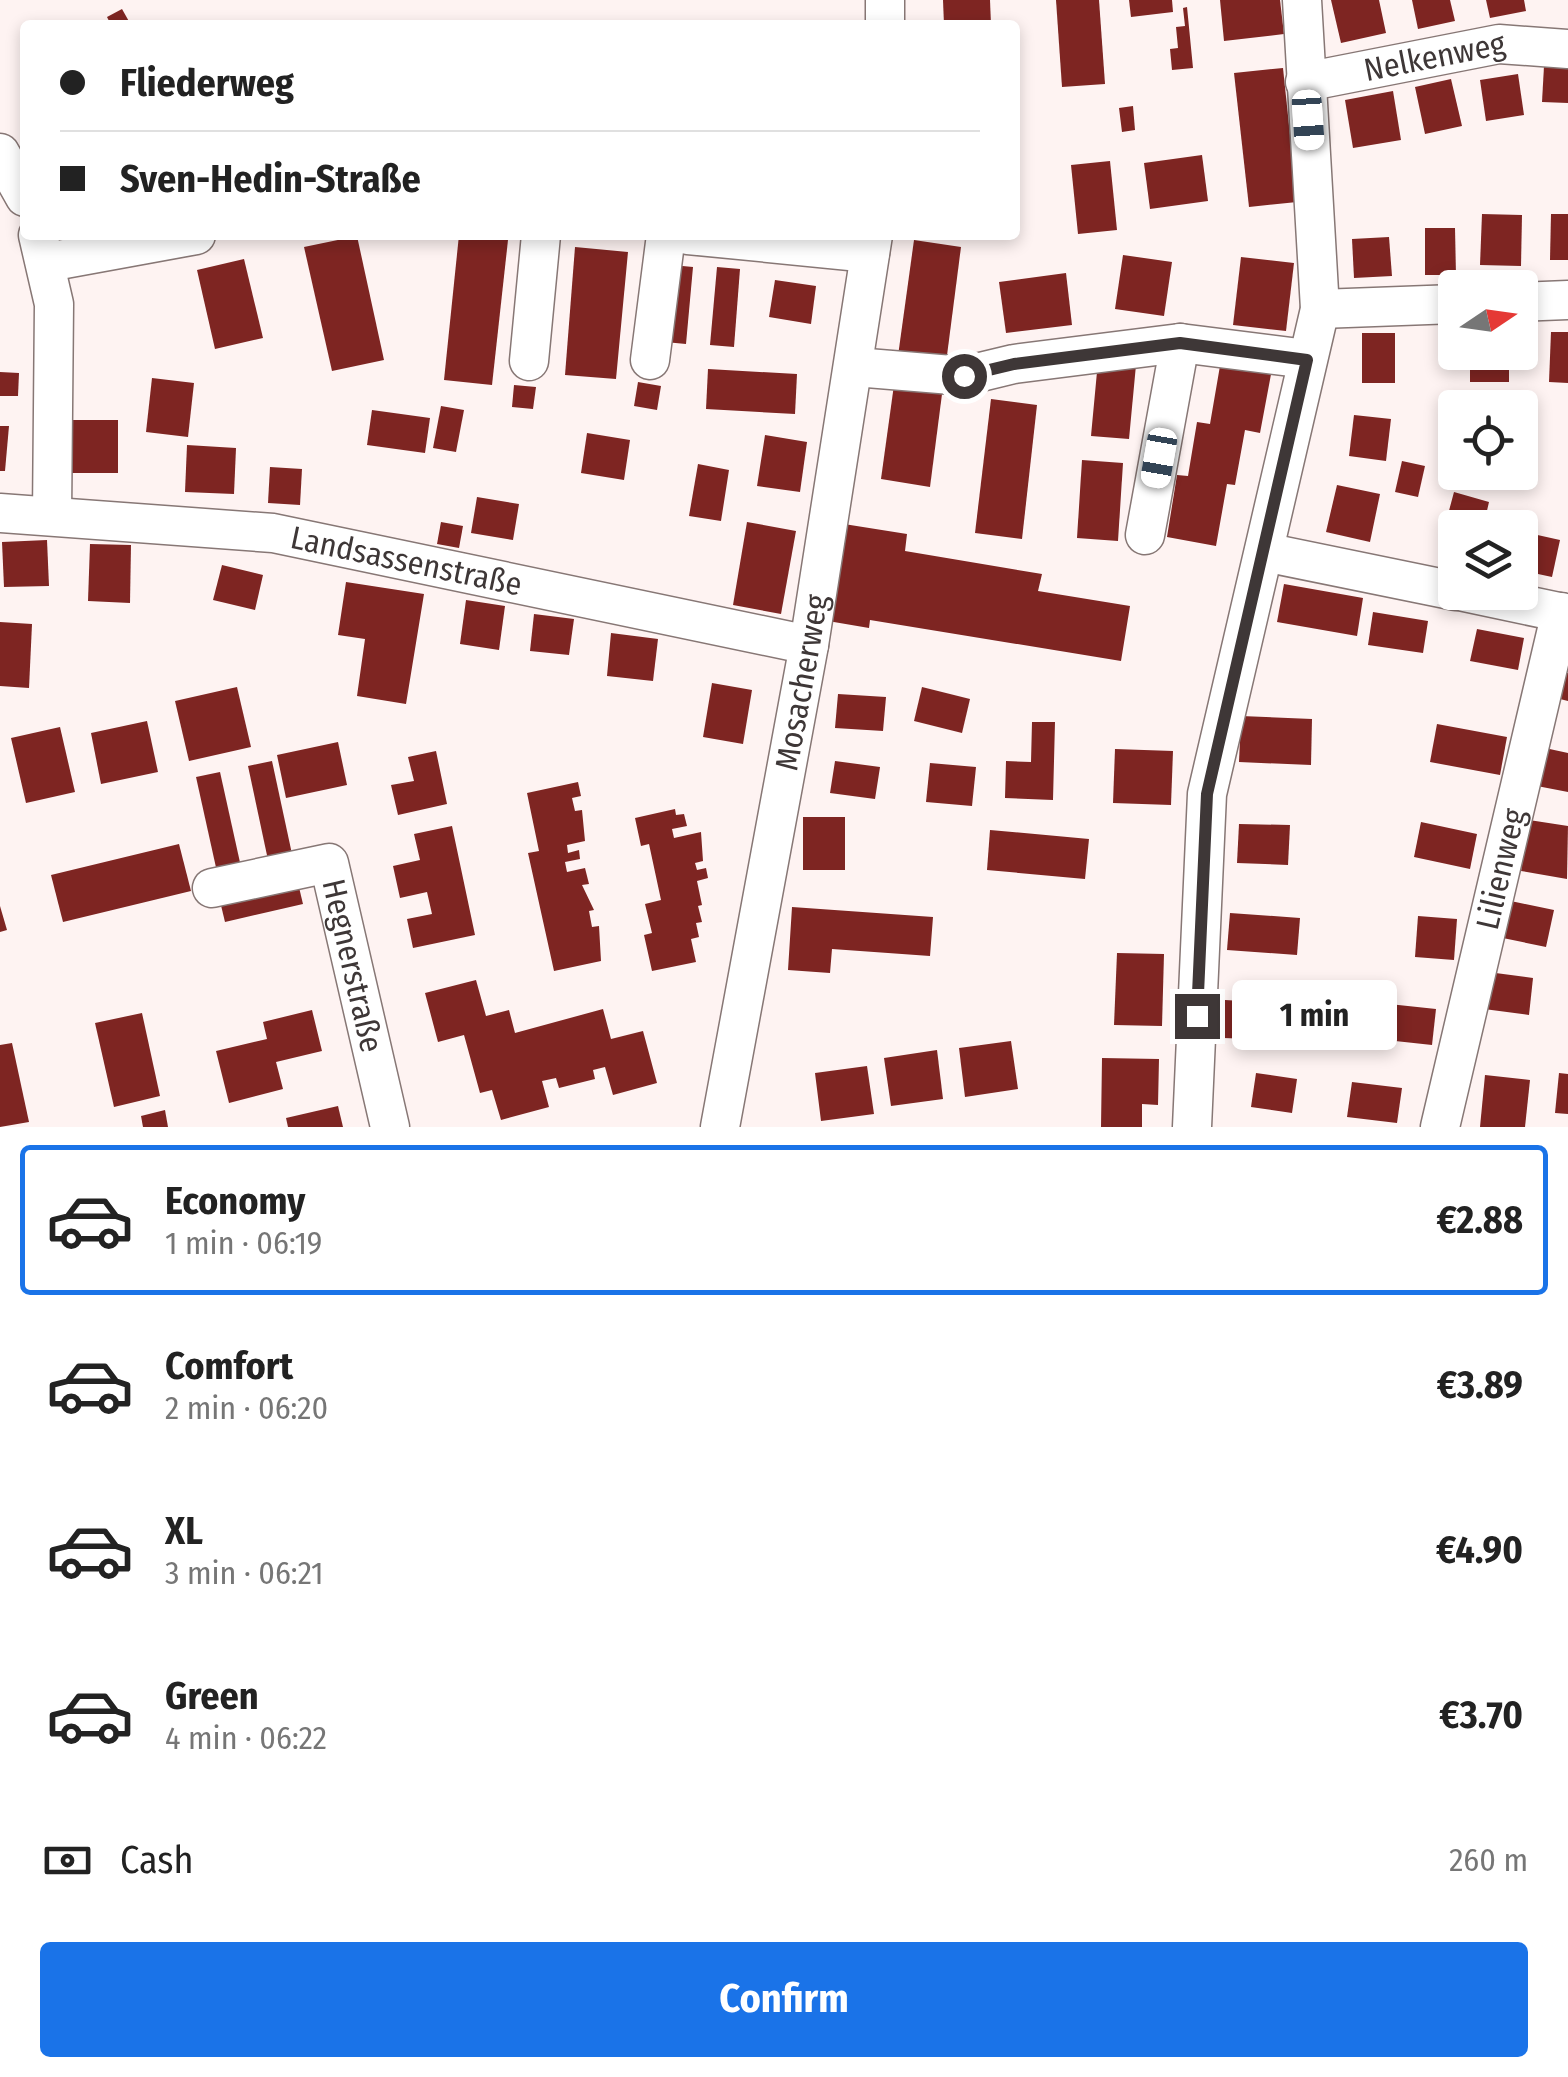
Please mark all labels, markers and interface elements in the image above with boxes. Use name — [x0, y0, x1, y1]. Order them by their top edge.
street label: Nelkenweg — [1361, 24, 1508, 89]
text: Fliederweg — [120, 60, 294, 106]
car — [1291, 89, 1325, 151]
text: Sven-Hedin-Straße — [120, 156, 421, 202]
north arrow — [1438, 270, 1538, 370]
map controls — [1438, 270, 1538, 610]
route start — [942, 354, 987, 399]
button: locate — [1438, 390, 1538, 490]
car — [1139, 426, 1179, 490]
button: layers — [1438, 510, 1538, 610]
street label: Landsassenstraße — [287, 518, 525, 604]
street label: Mosacherweg — [767, 592, 836, 774]
street label: Lilienweg — [1468, 805, 1533, 933]
street label: Hegnerstraße — [314, 875, 391, 1056]
callout: 1 min — [1232, 981, 1397, 1051]
route end — [1175, 994, 1220, 1039]
text: 1 min — [1280, 996, 1349, 1034]
icon: car — [45, 1175, 135, 1265]
text: Economy — [165, 1178, 305, 1224]
text: €2.88 — [1437, 1197, 1523, 1243]
text: 1 min · 06:19 — [165, 1224, 322, 1262]
icon: car — [45, 1340, 135, 1430]
text: Comfort — [165, 1343, 293, 1389]
text: €3.89 — [1437, 1362, 1523, 1408]
text: 2 min · 06:20 — [165, 1389, 328, 1427]
icon: car — [45, 1505, 135, 1595]
text: XL — [165, 1508, 203, 1554]
text: €4.90 — [1436, 1527, 1523, 1573]
text: 3 min · 06:21 — [165, 1554, 324, 1592]
icon: car — [45, 1670, 135, 1760]
text: Green — [165, 1673, 259, 1719]
text: €3.70 — [1439, 1692, 1523, 1738]
text: 4 min · 06:22 — [165, 1719, 327, 1757]
icon: cash — [40, 1833, 95, 1888]
text: Cash — [120, 1837, 194, 1883]
text: 260 m — [1449, 1841, 1528, 1879]
button: Confirm — [40, 1942, 1528, 2057]

